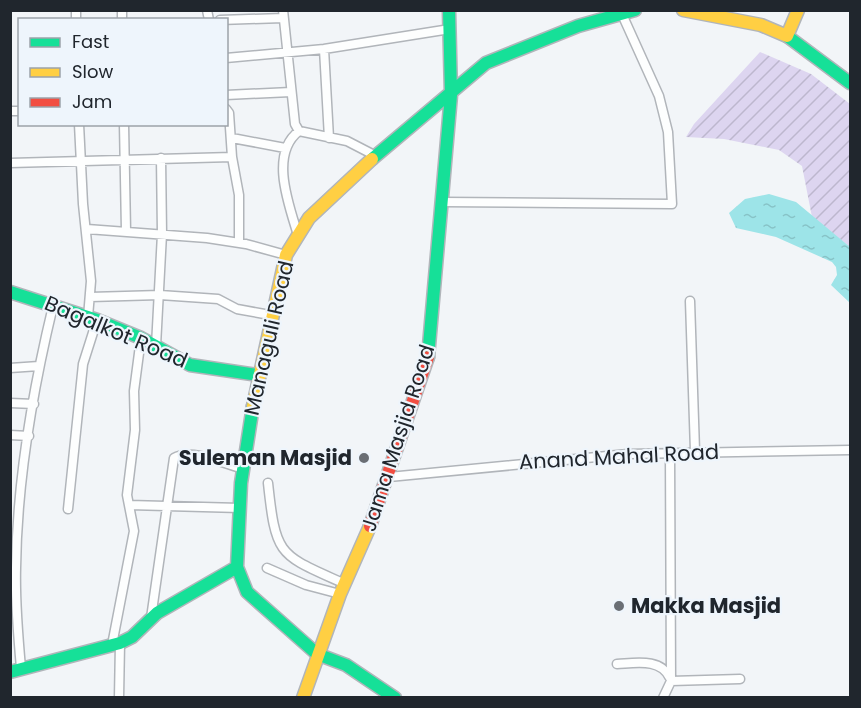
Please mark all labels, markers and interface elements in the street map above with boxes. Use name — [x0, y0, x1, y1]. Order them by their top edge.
legend — [18, 18, 228, 126]
text: Fast — [72, 29, 109, 54]
text: Slow — [72, 59, 114, 84]
text: Jam — [72, 89, 112, 114]
street label: Managuli Road — [237, 258, 300, 418]
street label: Bagalkot Road — [40, 288, 192, 375]
street label: Jama Masjid Road — [354, 341, 441, 535]
street label: Anand Mahal Road — [518, 437, 720, 476]
place label: Suleman Masjid — [179, 443, 352, 472]
marker: Suleman Masjid — [357, 451, 371, 465]
place label: Makka Masjid — [631, 591, 781, 620]
marker: Makka Masjid — [612, 599, 626, 613]

